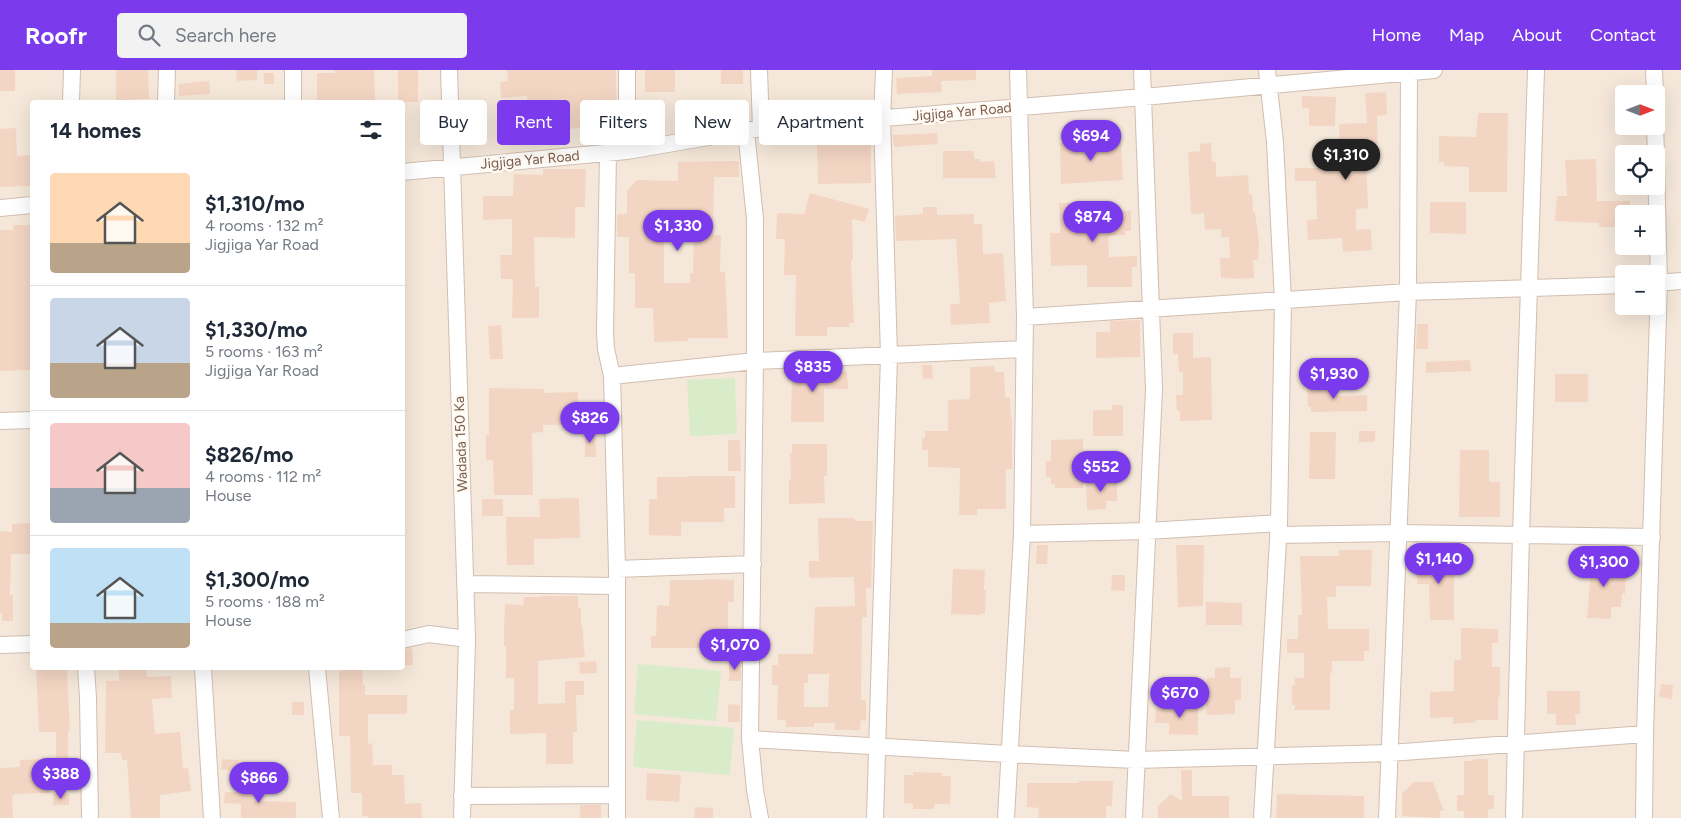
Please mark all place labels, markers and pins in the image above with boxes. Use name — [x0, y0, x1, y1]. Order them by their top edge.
pin: $694 — [1061, 119, 1121, 162]
pin: $1,310 — [1305, 138, 1387, 181]
pin: $874 — [1063, 200, 1123, 243]
pin: $1,330 — [637, 210, 719, 252]
pin: $835 — [783, 350, 843, 393]
pin: $1,930 — [1293, 358, 1375, 400]
pin: $826 — [560, 402, 620, 444]
pin: $552 — [1071, 450, 1131, 493]
pin: $1,140 — [1398, 542, 1480, 585]
pin: $1,300 — [1563, 546, 1645, 588]
pin: $1,070 — [694, 628, 776, 671]
pin: $670 — [1150, 676, 1210, 719]
pin: $388 — [31, 758, 91, 800]
pin: $866 — [229, 762, 289, 804]

